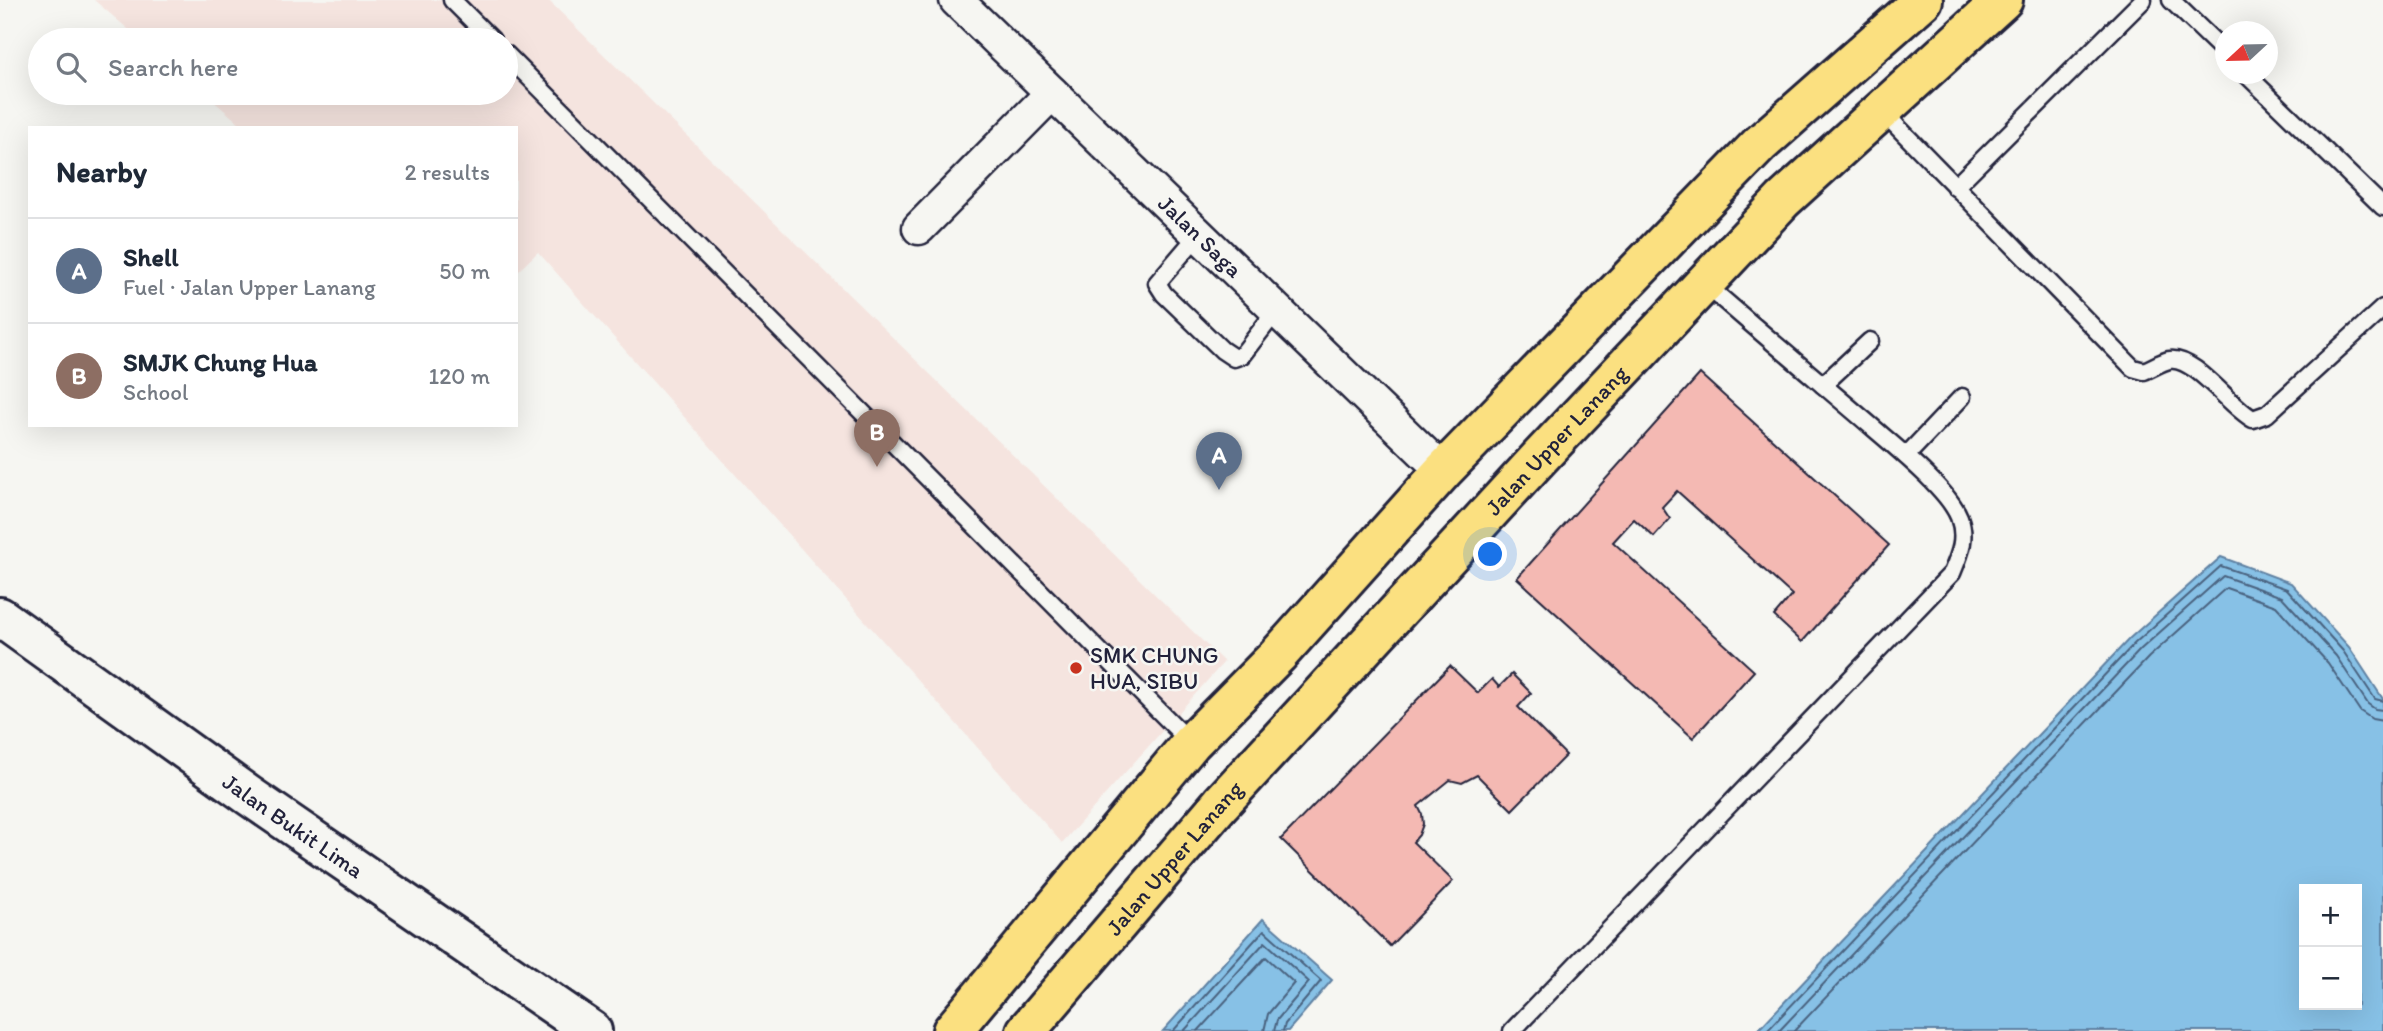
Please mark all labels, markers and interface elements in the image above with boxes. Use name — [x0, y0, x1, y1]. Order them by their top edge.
north arrow — [2215, 21, 2278, 84]
search box — [28, 28, 518, 105]
icon: search — [52, 48, 90, 86]
text: Search here — [108, 51, 238, 83]
text: Nearby — [56, 153, 147, 190]
text: 2 results — [404, 158, 490, 186]
street label: Jalan Saga — [1152, 189, 1248, 284]
text: Shell — [123, 241, 179, 273]
text: A — [72, 257, 86, 285]
text: 50 m — [439, 257, 490, 285]
text: Fuel · Jalan Upper Lanang — [123, 273, 376, 301]
text: SMJK Chung Hua — [123, 346, 318, 378]
street label: Jalan Upper Lanang — [1479, 359, 1634, 521]
text: B — [72, 362, 86, 390]
text: 120 m — [429, 362, 490, 390]
text: School — [123, 378, 188, 406]
pin: B — [854, 409, 900, 467]
pin: A — [1196, 432, 1242, 490]
your location — [1473, 537, 1507, 571]
place label: SMK CHUNG HUA, SIBU — [1090, 641, 1219, 695]
marker: SMK CHUNG HUA, SIBU — [1068, 660, 1084, 676]
street label: Jalan Bukit Lima — [217, 767, 369, 884]
street label: Jalan Upper Lanang — [1100, 774, 1249, 941]
map controls — [2299, 884, 2362, 1010]
button: + — [2299, 884, 2362, 947]
button: − — [2299, 947, 2362, 1010]

